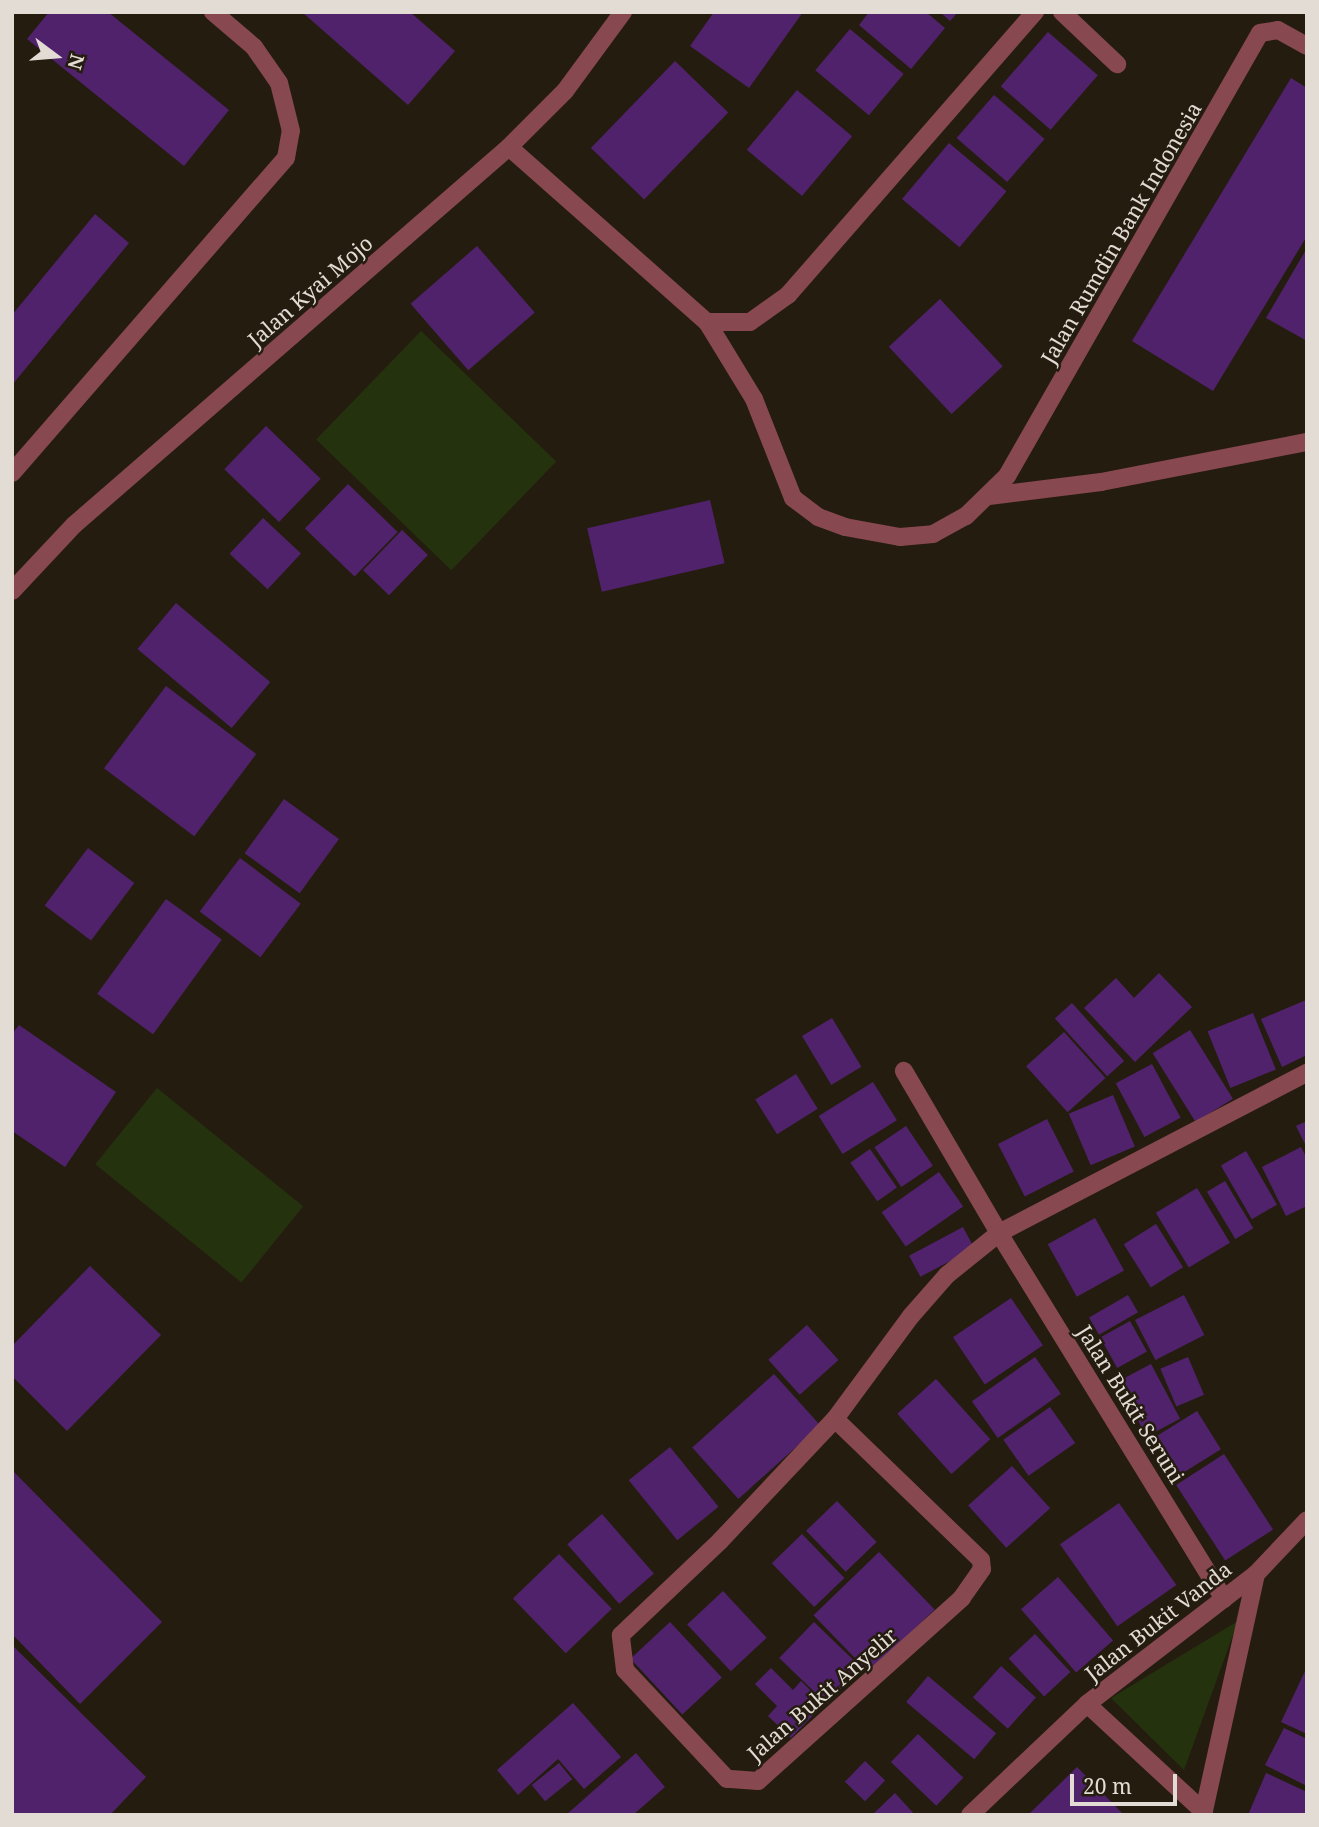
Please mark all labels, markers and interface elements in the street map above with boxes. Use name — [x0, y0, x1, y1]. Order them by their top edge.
north arrow — [21, 21, 91, 91]
text: N — [62, 51, 91, 73]
street label: Jalan Rumdin Bank Indonesia — [1036, 98, 1206, 368]
street label: Jalan Kyai Mojo — [243, 230, 377, 352]
street label: Jalan Bukit Seruni — [1072, 1320, 1190, 1488]
street label: Jalan Bukit Vanda — [1080, 1556, 1236, 1686]
street label: Jalan Bukit Anyelir — [742, 1622, 902, 1766]
scale bar — [1074, 1760, 1181, 1804]
text: 20 m — [1083, 1772, 1132, 1800]

